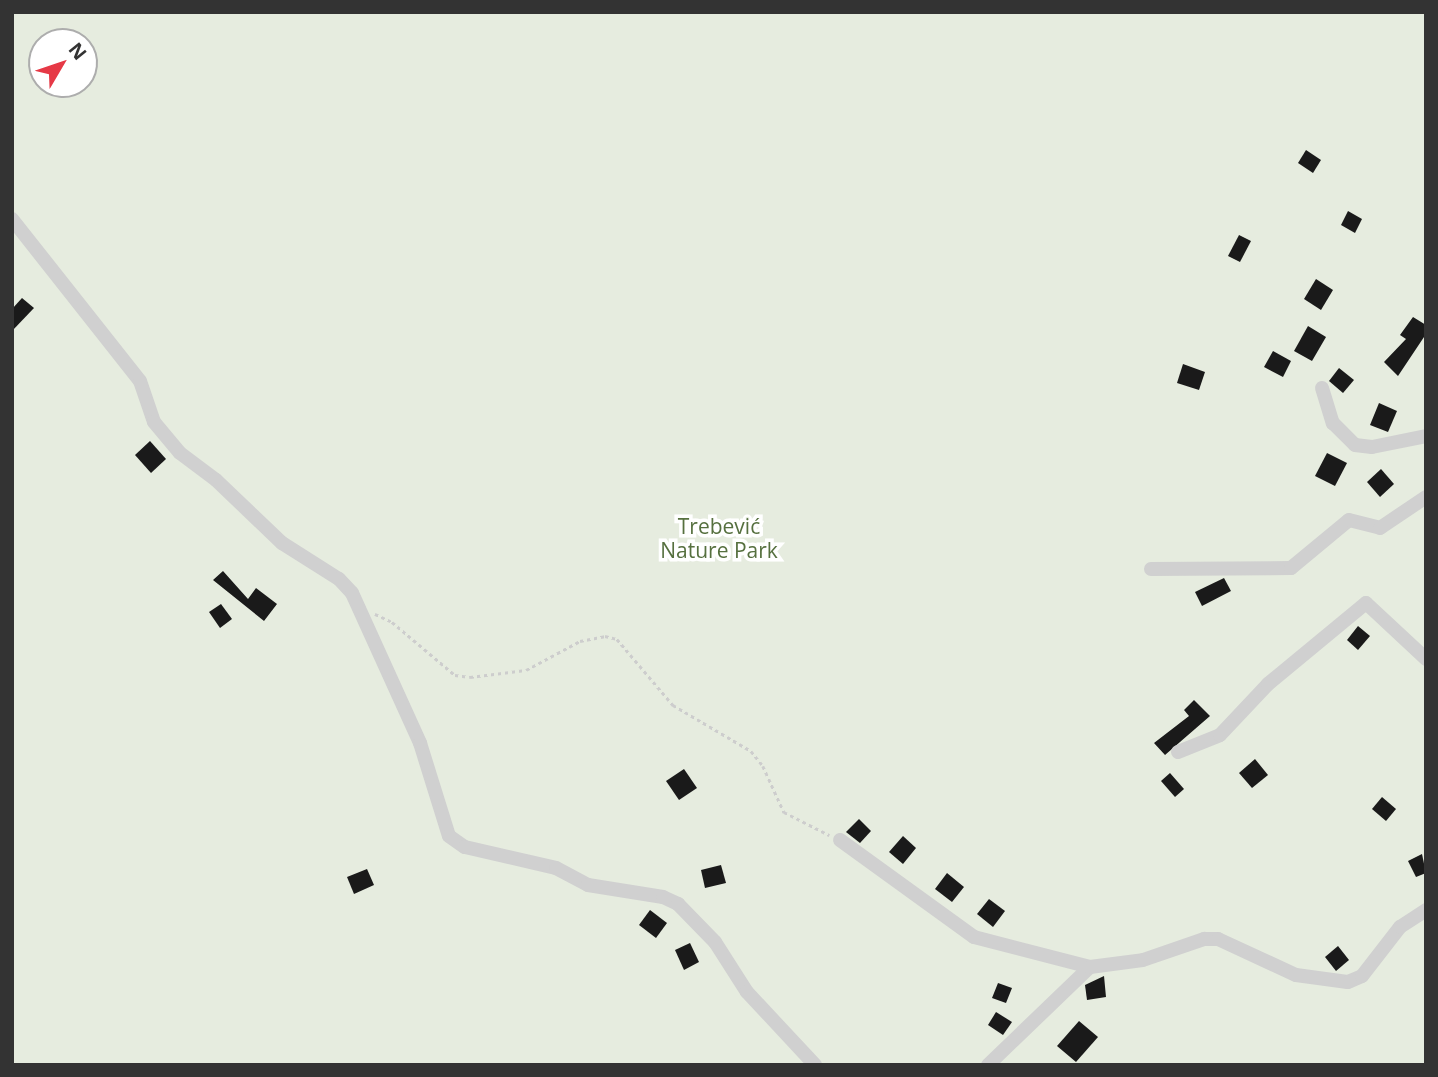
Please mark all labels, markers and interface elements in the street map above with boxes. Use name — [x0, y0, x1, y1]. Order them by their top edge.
north arrow — [28, 28, 98, 98]
text: N — [63, 37, 93, 65]
park label: Trebević Nature Park — [660, 513, 778, 563]

